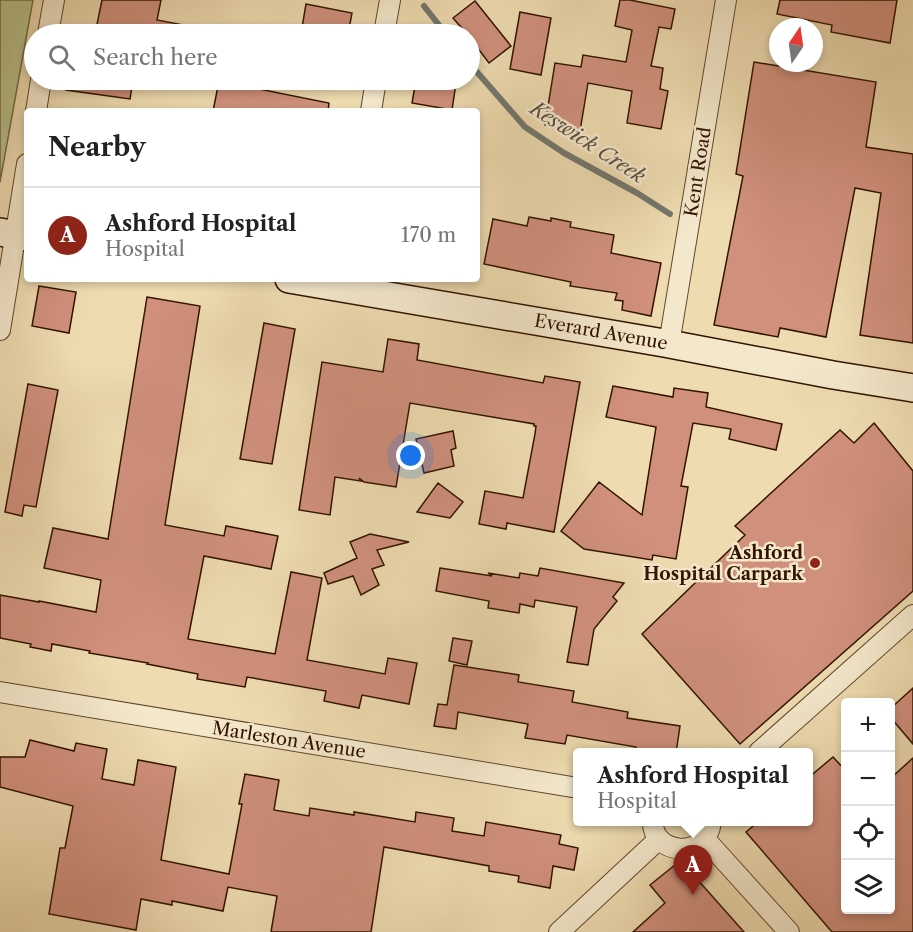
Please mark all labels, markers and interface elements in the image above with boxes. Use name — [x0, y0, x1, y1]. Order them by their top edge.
north arrow — [769, 18, 823, 72]
search box — [24, 24, 480, 90]
icon: search — [45, 41, 78, 74]
text: Search here — [93, 44, 218, 71]
water label: Keswick Creek — [524, 95, 650, 188]
street label: Kent Road — [680, 126, 716, 218]
text: Nearby — [48, 131, 146, 163]
text: Ashford Hospital — [105, 210, 297, 237]
text: A — [60, 223, 75, 247]
text: 170 m — [401, 223, 456, 247]
text: Hospital — [105, 237, 185, 261]
street label: Everard Avenue — [533, 309, 669, 355]
your location — [396, 441, 425, 470]
place label: Ashford Hospital Carpark — [643, 542, 804, 585]
marker: Ashford Hospital Carpark — [808, 556, 822, 570]
map controls — [841, 698, 895, 914]
button: + — [841, 698, 895, 752]
street label: Marleston Avenue — [211, 717, 367, 763]
popup — [573, 748, 813, 826]
button: − — [841, 752, 895, 806]
text: Ashford Hospital — [597, 762, 789, 789]
text: Hospital — [597, 789, 677, 813]
button: locate — [841, 806, 895, 860]
pin: A — [674, 846, 712, 895]
button: layers — [841, 860, 895, 914]

